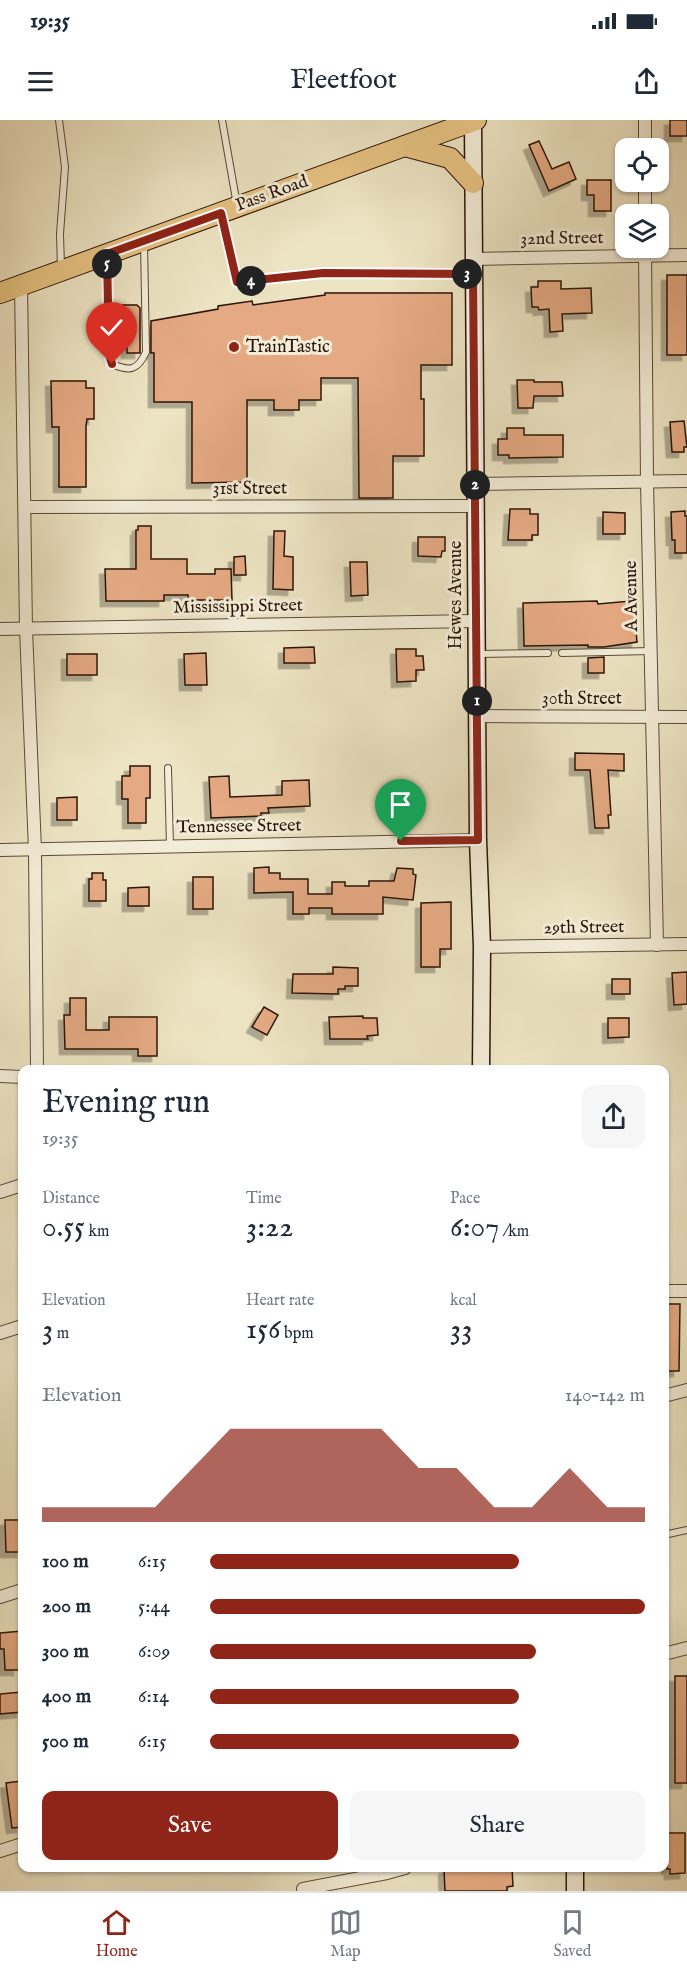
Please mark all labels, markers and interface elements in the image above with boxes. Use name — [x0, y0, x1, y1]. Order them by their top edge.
text: 19:35 — [30, 7, 70, 35]
text: Fleetfoot — [290, 64, 397, 98]
icon: menu — [24, 65, 57, 98]
icon: share — [630, 65, 663, 98]
map controls — [615, 138, 669, 258]
button: locate — [615, 138, 669, 192]
street label: Pass Road — [233, 170, 312, 218]
button: layers — [615, 204, 669, 258]
street label: 32nd Street — [520, 227, 604, 251]
pin: 5 — [92, 249, 122, 279]
text: 5 — [104, 254, 110, 274]
pin: 3 — [452, 259, 482, 289]
text: 3 — [464, 264, 470, 284]
pin: 4 — [236, 266, 266, 296]
text: 4 — [247, 271, 255, 291]
pin — [86, 302, 137, 364]
icon: check — [95, 311, 128, 344]
place label: TrainTastic — [246, 336, 330, 359]
marker: TrainTastic — [227, 340, 241, 354]
pin: 2 — [460, 470, 490, 500]
text: 2 — [471, 475, 479, 495]
street label: 31st Street — [213, 478, 287, 501]
street label: Hewes Avenue — [445, 541, 468, 649]
street label: A Avenue — [620, 560, 644, 633]
street label: Mississippi Street — [173, 594, 303, 620]
pin: 1 — [462, 686, 492, 716]
street label: 30th Street — [542, 688, 622, 711]
text: 1 — [474, 691, 480, 711]
pin — [375, 779, 426, 841]
icon: arrive — [384, 788, 417, 821]
street label: Tennessee Street — [176, 814, 302, 840]
street label: 29th Street — [543, 916, 625, 940]
text: Evening run — [42, 1082, 210, 1124]
button: share — [582, 1085, 645, 1148]
text: 19:35 — [42, 1126, 78, 1151]
text: Distance — [42, 1189, 100, 1209]
text: Time — [246, 1189, 282, 1209]
text: Pace — [450, 1189, 480, 1209]
text: 0.55 — [42, 1209, 85, 1247]
text: 3:22 — [246, 1209, 293, 1247]
text: 6:07 — [450, 1209, 499, 1247]
text: km — [85, 1222, 109, 1242]
text: /km — [499, 1222, 529, 1242]
text: Elevation — [42, 1291, 105, 1311]
text: Heart rate — [246, 1291, 314, 1311]
text: kcal — [450, 1291, 477, 1311]
text: 3 — [42, 1311, 53, 1349]
text: 156 — [246, 1311, 281, 1349]
text: 33 — [450, 1311, 472, 1349]
text: m — [53, 1324, 69, 1344]
text: bpm — [281, 1324, 314, 1344]
text: Elevation — [42, 1383, 121, 1408]
text: 140–142 m — [565, 1383, 645, 1408]
text: 100 m — [42, 1549, 89, 1574]
text: 6:15 — [138, 1549, 166, 1574]
text: 200 m — [42, 1594, 91, 1619]
text: 5:44 — [138, 1594, 170, 1619]
text: 300 m — [42, 1639, 89, 1664]
text: 6:09 — [138, 1639, 170, 1664]
text: 400 m — [42, 1684, 91, 1709]
text: 6:14 — [138, 1684, 169, 1709]
text: 500 m — [42, 1729, 89, 1754]
text: 6:15 — [138, 1729, 166, 1754]
button: Save — [42, 1791, 338, 1860]
button: Share — [350, 1791, 645, 1860]
tab: Home — [96, 1906, 138, 1962]
tab: Map — [329, 1906, 362, 1962]
tab: Saved — [553, 1906, 591, 1962]

